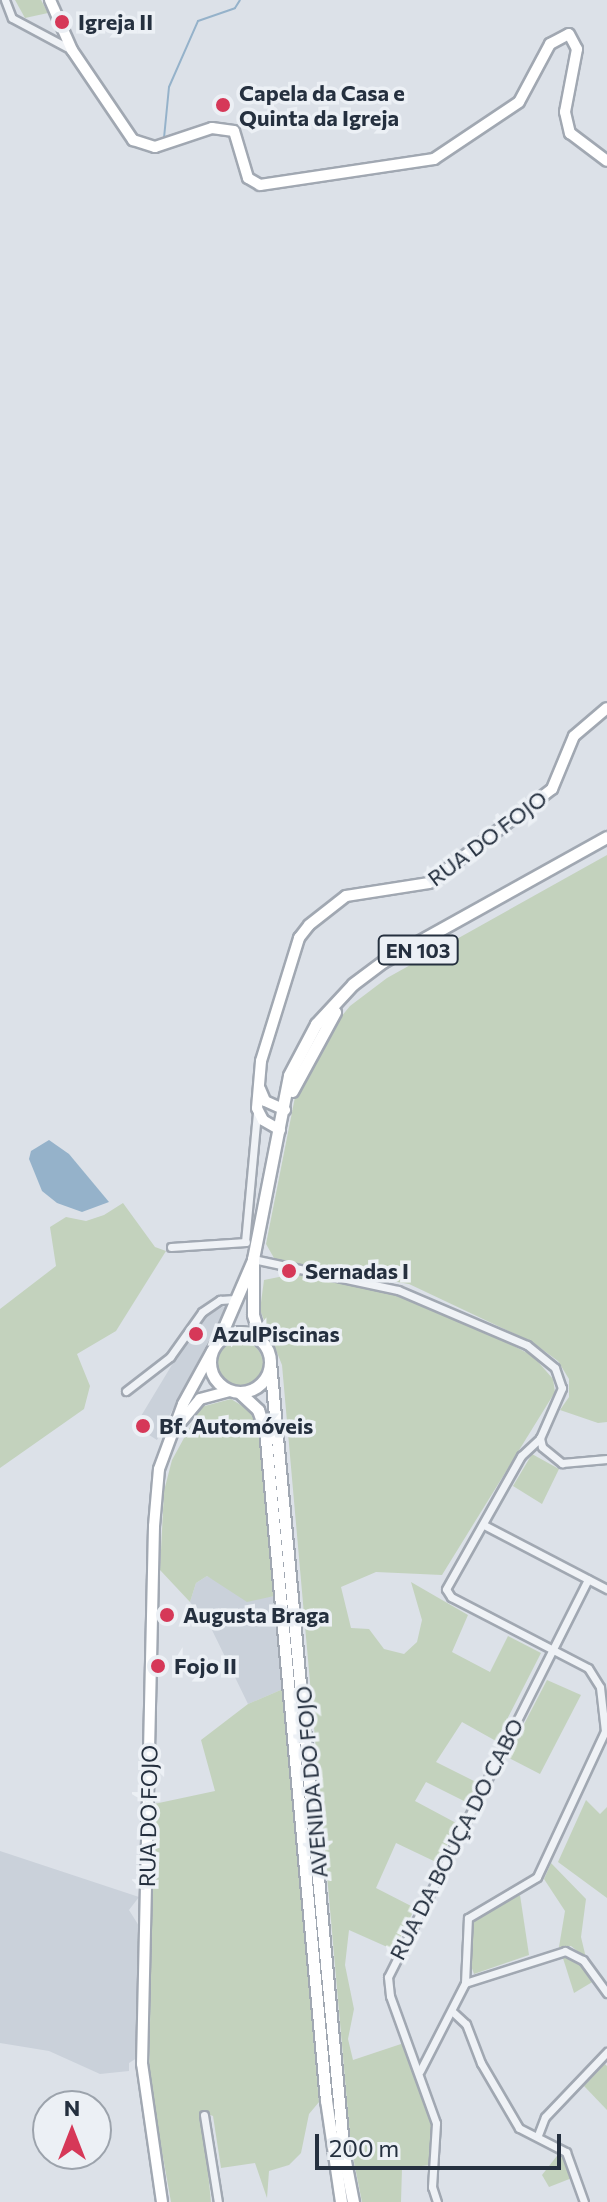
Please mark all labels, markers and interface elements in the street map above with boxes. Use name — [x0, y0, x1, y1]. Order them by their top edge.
place label: Igreja II — [78, 9, 153, 35]
marker: Igreja II — [53, 13, 71, 31]
place label: Capela da Casa e Quinta da Igreja — [239, 79, 405, 130]
marker: Capela da Casa e Quinta da Igreja — [214, 96, 232, 114]
street label: RUA DO FOJO — [422, 785, 552, 891]
road number: EN 103 — [376, 934, 460, 966]
place label: Sernadas I — [305, 1258, 409, 1284]
marker: Sernadas I — [280, 1262, 298, 1280]
place label: AzulPiscinas — [212, 1321, 340, 1347]
marker: AzulPiscinas — [187, 1325, 205, 1343]
place label: Bf. Automóveis — [159, 1413, 313, 1439]
marker: Bf. Automóveis — [134, 1417, 152, 1435]
place label: Augusta Braga — [183, 1602, 330, 1628]
marker: Augusta Braga — [158, 1606, 176, 1624]
place label: Fojo II — [174, 1653, 237, 1679]
marker: Fojo II — [149, 1657, 167, 1675]
street label: AVENIDA DO FOJO — [289, 1685, 333, 1879]
street label: RUA DA BOUÇA DO CABO — [384, 1714, 528, 1964]
street label: RUA DO FOJO — [134, 1745, 162, 1887]
north arrow — [32, 2090, 112, 2170]
text: N — [64, 2094, 80, 2121]
scale bar — [319, 2118, 565, 2168]
text: 200 m — [329, 2133, 399, 2162]

